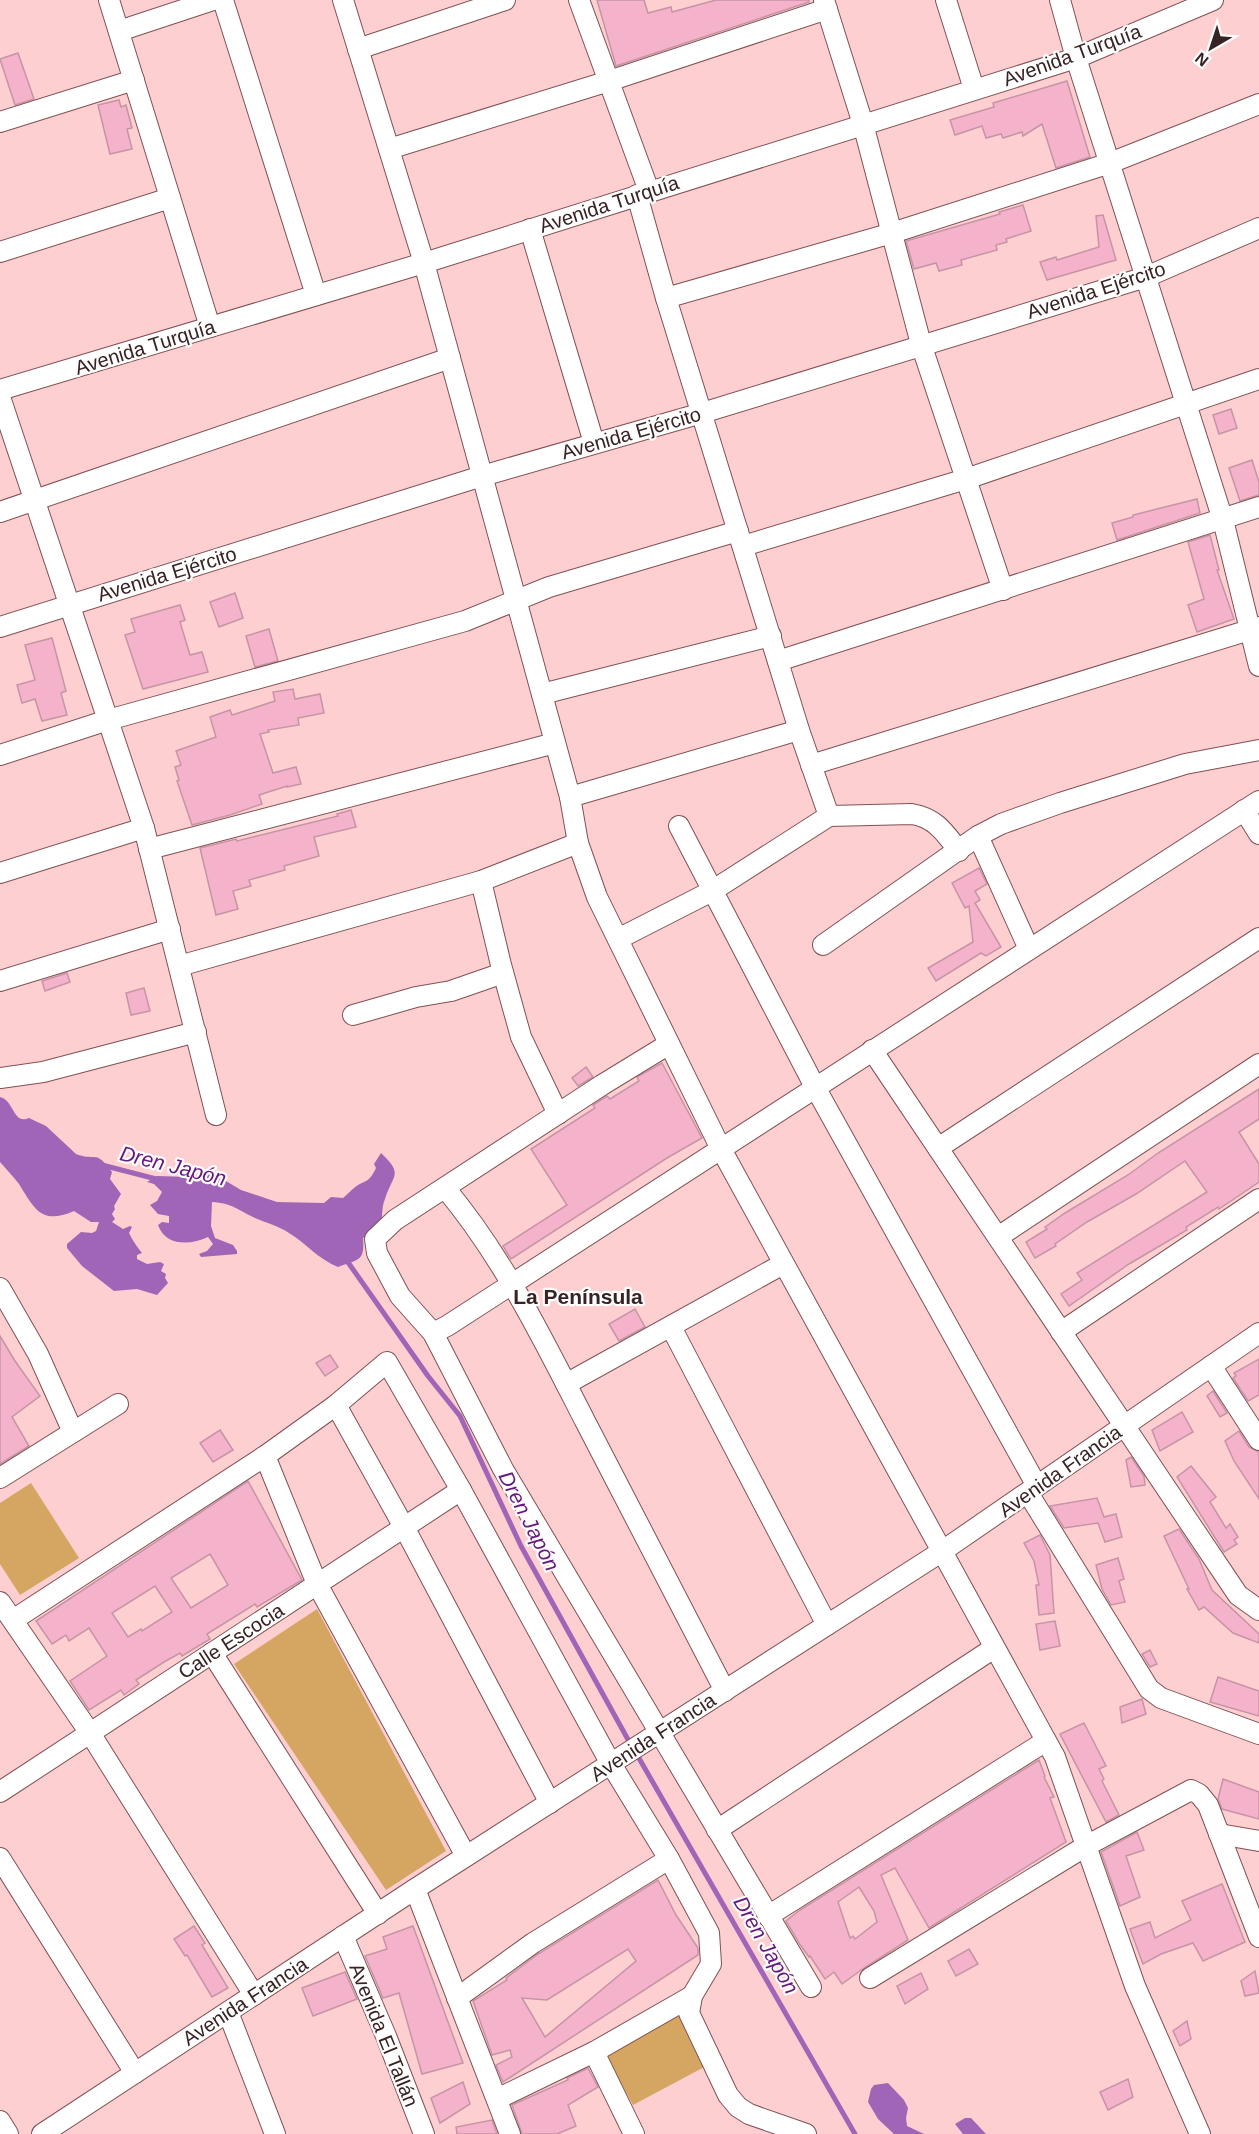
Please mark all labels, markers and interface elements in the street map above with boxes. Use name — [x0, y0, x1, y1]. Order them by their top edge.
north arrow — [1181, 18, 1241, 78]
street label: Avenida Turquía — [1000, 20, 1145, 90]
text: N — [1192, 49, 1212, 70]
street label: Avenida Turquía — [537, 171, 682, 237]
street label: Avenida Ejército — [1024, 257, 1168, 323]
street label: Avenida Turquía — [72, 315, 219, 379]
street label: Avenida Ejército — [559, 403, 703, 463]
street label: Avenida Ejército — [95, 542, 239, 606]
water label: Dren Japón — [118, 1141, 229, 1190]
district label: La Península — [513, 1285, 643, 1308]
street label: Avenida Francia — [995, 1420, 1126, 1521]
water label: Dren Japón — [495, 1467, 564, 1574]
street label: Calle Escocia — [174, 1598, 289, 1683]
street label: Avenida Francia — [587, 1688, 720, 1785]
water label: Dren Japón — [729, 1892, 804, 1998]
street label: Avenida Francia — [179, 1952, 312, 2049]
street label: Avenida El Tallán — [345, 1960, 423, 2110]

